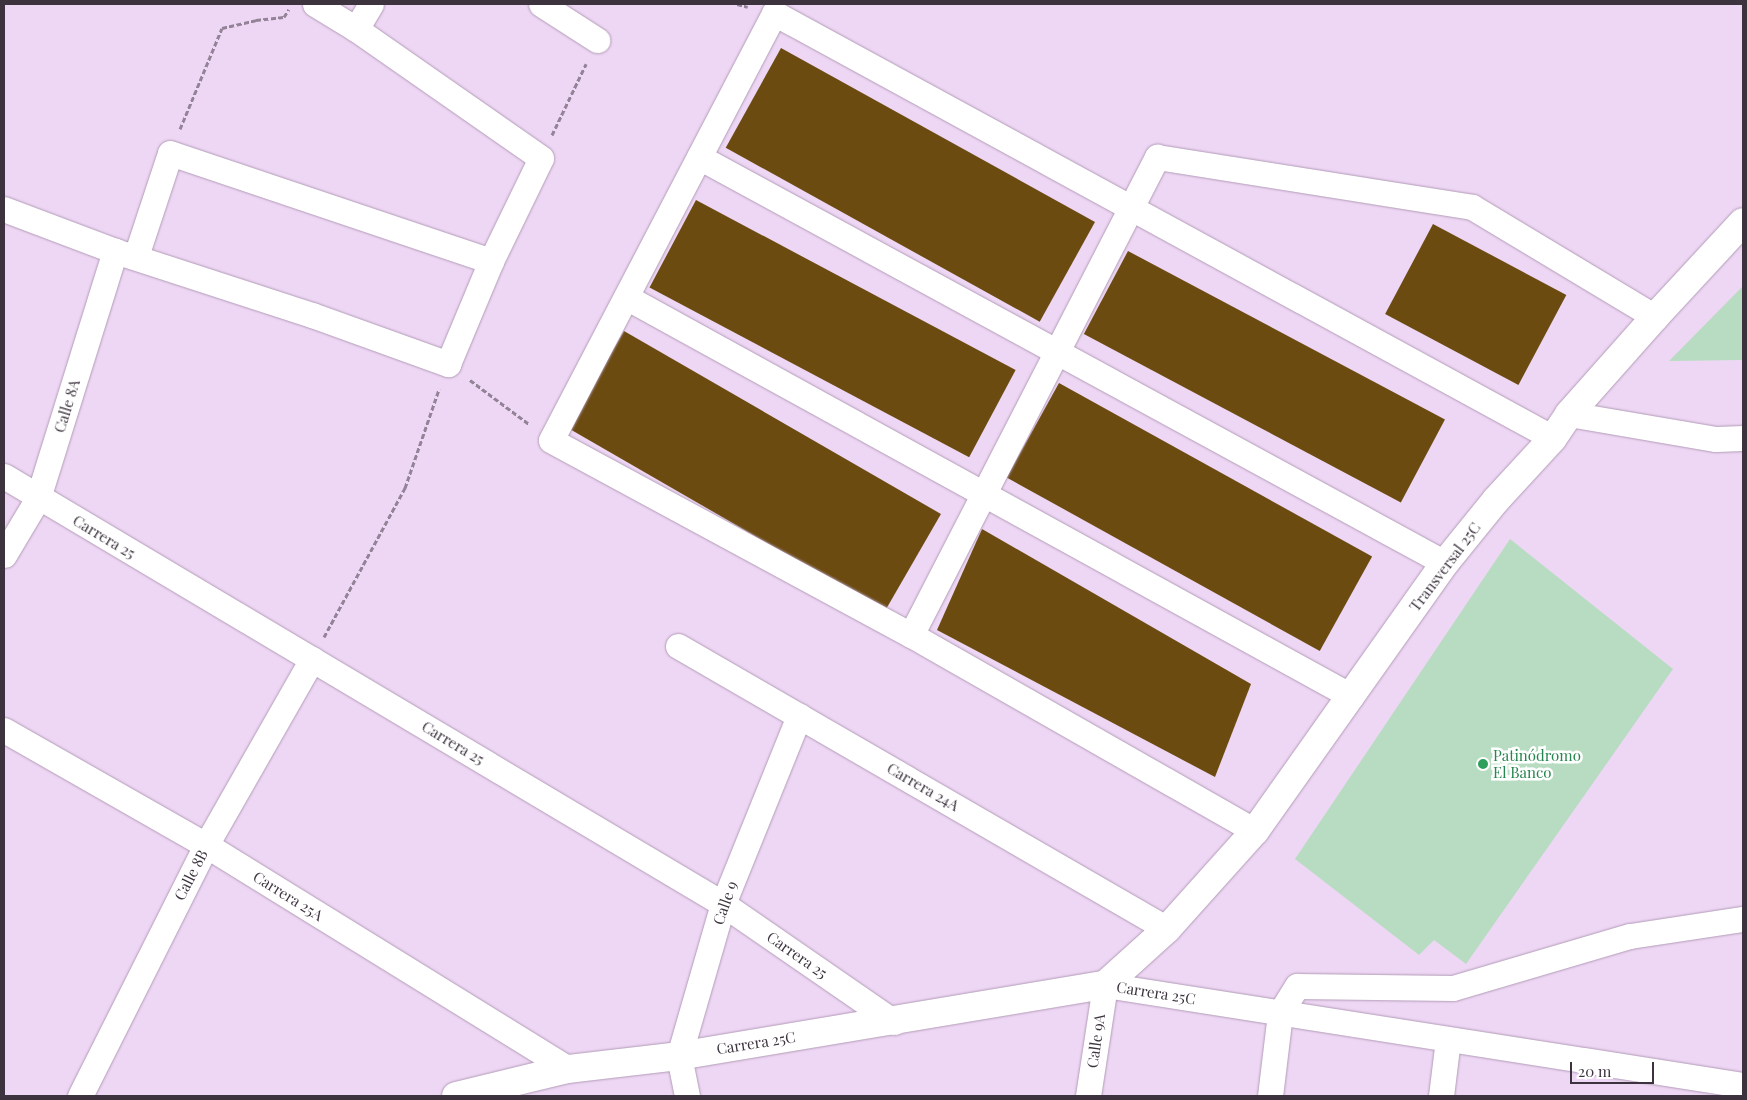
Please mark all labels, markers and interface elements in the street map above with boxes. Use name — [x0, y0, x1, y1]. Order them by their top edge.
street label: Calle 8A — [50, 377, 84, 435]
street label: Carrera 25 — [69, 511, 139, 563]
street label: Transversal 25C — [1406, 519, 1484, 615]
street label: Carrera 25 — [418, 717, 488, 769]
place label: Patinódromo El Banco — [1493, 746, 1581, 781]
marker: Patinódromo El Banco — [1477, 758, 1489, 770]
street label: Carrera 24A — [884, 759, 962, 815]
street label: Calle 8B — [171, 847, 211, 903]
street label: Carrera 25A — [250, 867, 326, 925]
street label: Calle 9 — [709, 879, 741, 927]
street label: Carrera 25 — [763, 928, 831, 982]
street label: Carrera 25C — [1115, 978, 1197, 1008]
street label: Calle 9A — [1083, 1013, 1109, 1069]
street label: Carrera 25C — [715, 1028, 797, 1058]
scale bar — [1572, 1052, 1656, 1084]
text: 20 m — [1578, 1061, 1611, 1081]

